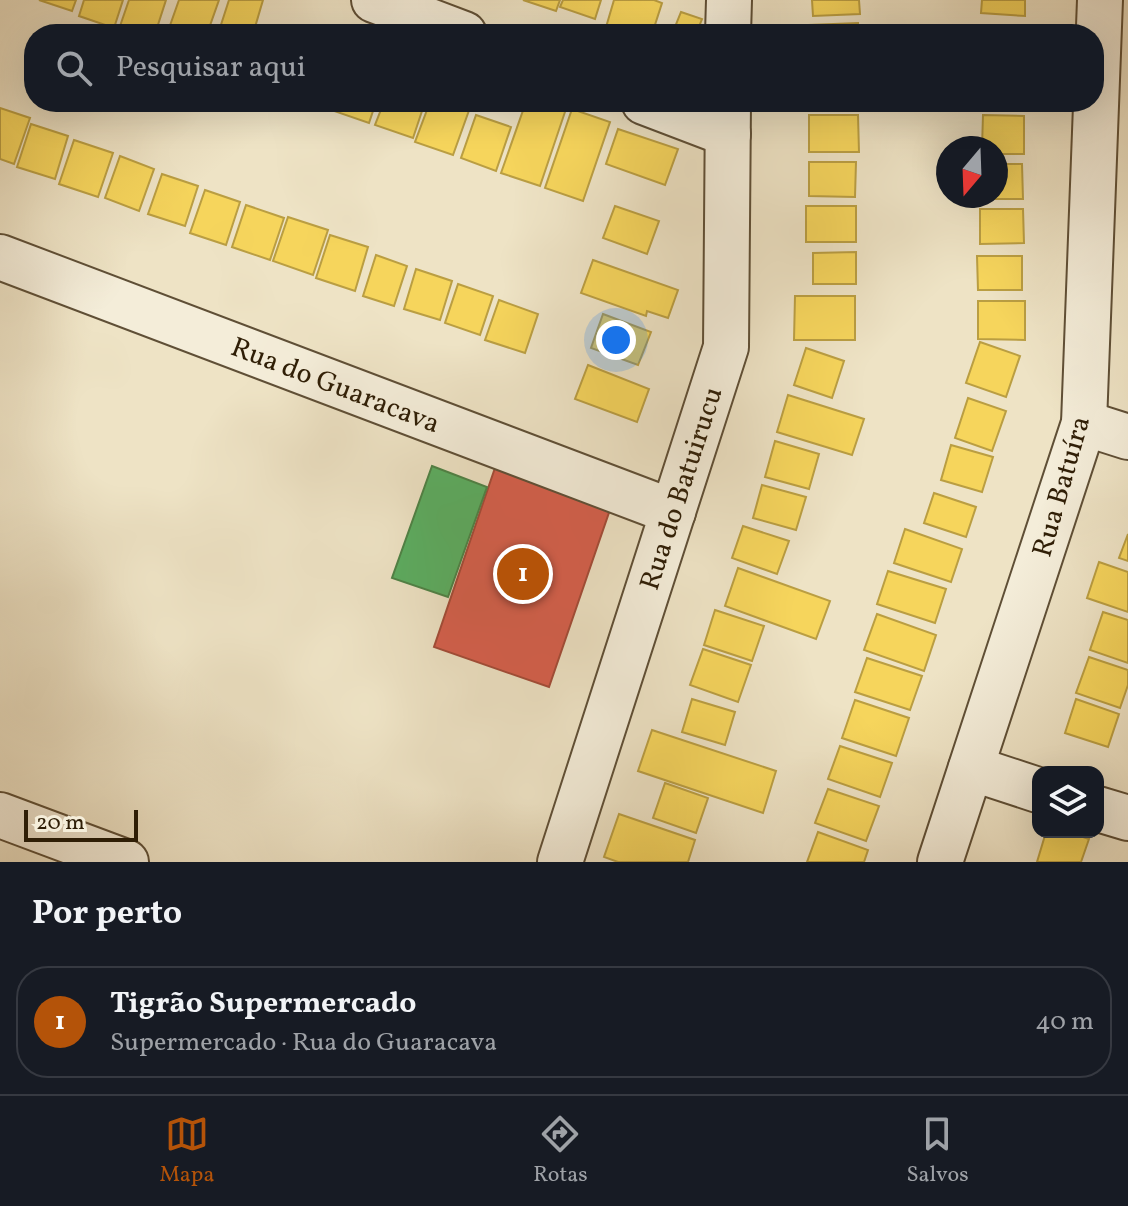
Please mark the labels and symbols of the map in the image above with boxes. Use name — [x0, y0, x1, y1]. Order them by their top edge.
north arrow — [936, 136, 1008, 208]
your location — [596, 320, 636, 360]
street label: Rua do Guaracava — [225, 329, 445, 444]
street label: Rua do Batuirucu — [631, 382, 734, 595]
street label: Rua Batuíra — [1024, 412, 1101, 562]
pin: 1 — [497, 544, 549, 604]
scale bar — [24, 806, 138, 842]

